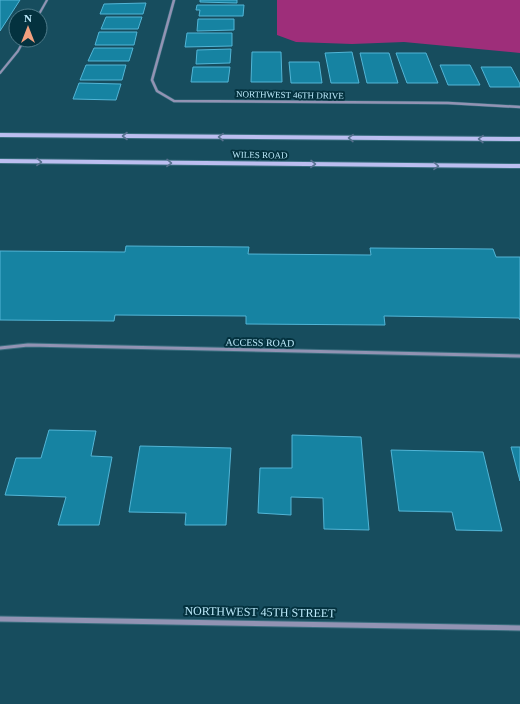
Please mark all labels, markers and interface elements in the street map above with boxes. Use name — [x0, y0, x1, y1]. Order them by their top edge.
north arrow — [8, 8, 48, 48]
text: N — [24, 12, 32, 24]
street label: NORTHWEST 46TH DRIVE — [236, 89, 344, 101]
one-way arrow — [122, 132, 128, 140]
one-way arrow — [218, 132, 224, 141]
one-way arrow — [348, 134, 354, 142]
one-way arrow — [478, 135, 484, 143]
street label: WILES ROAD — [232, 150, 288, 160]
one-way arrow — [36, 158, 42, 166]
one-way arrow — [166, 159, 172, 167]
one-way arrow — [310, 160, 316, 168]
one-way arrow — [433, 162, 439, 170]
street label: ACCESS ROAD — [226, 336, 294, 349]
street label: NORTHWEST 45TH STREET — [184, 604, 336, 620]

